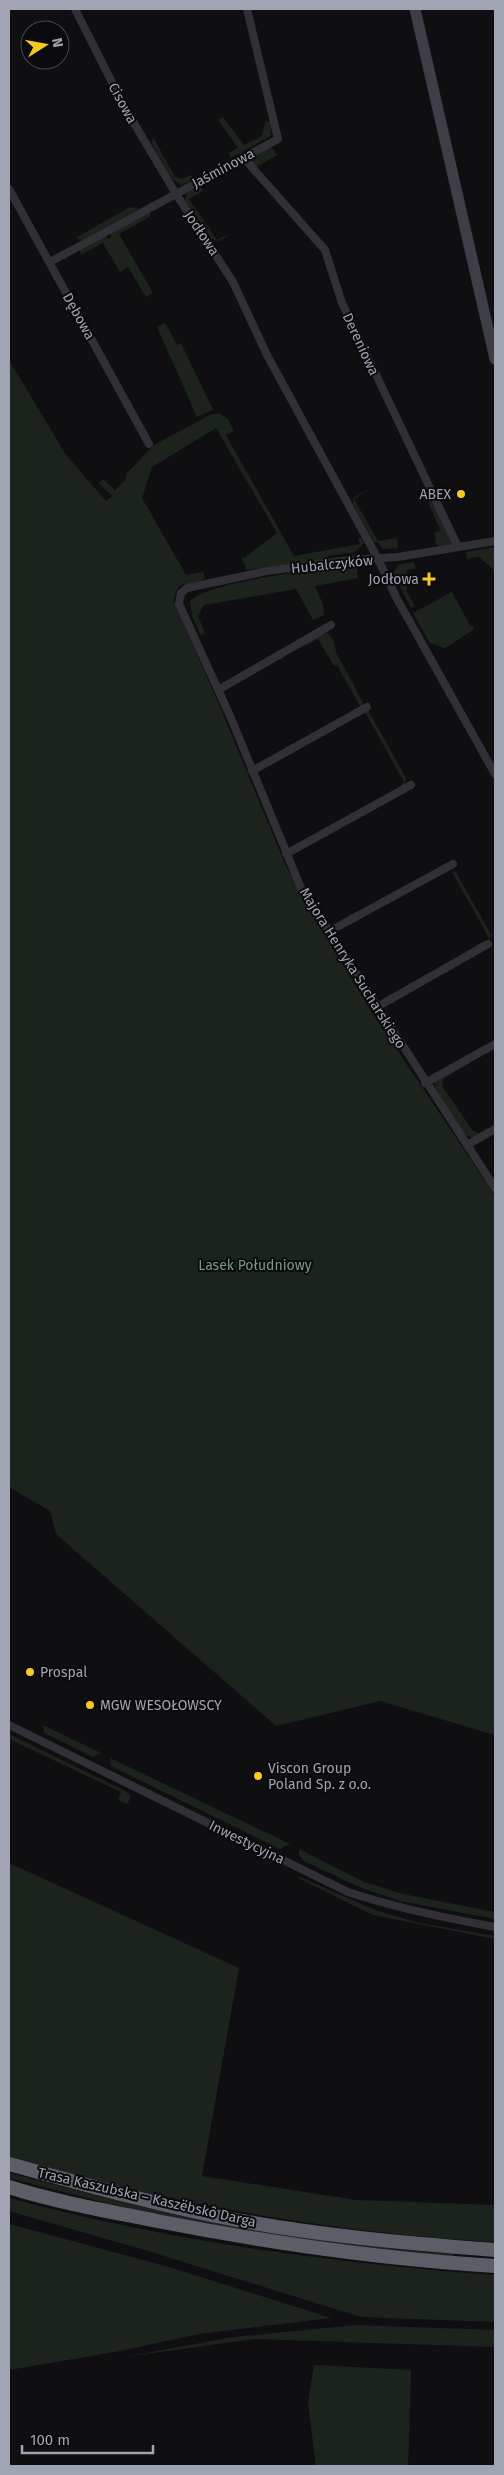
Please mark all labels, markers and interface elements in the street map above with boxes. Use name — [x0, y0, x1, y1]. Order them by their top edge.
north arrow — [20, 20, 70, 70]
text: N — [48, 36, 67, 49]
street label: Cisowa — [104, 80, 141, 127]
street label: Jaśminowa — [189, 145, 257, 192]
street label: Jodłowa — [180, 208, 223, 259]
street label: Dębowa — [59, 290, 98, 343]
street label: Dereniowa — [339, 310, 382, 378]
place label: ABEX — [419, 486, 451, 503]
marker: ABEX — [455, 488, 467, 500]
street label: Hubalczyków — [290, 552, 374, 577]
place label: Jodłowa — [368, 571, 419, 588]
marker: Jodłowa — [423, 573, 435, 585]
street label: Majora Henryka Sucharskiego — [296, 885, 409, 1052]
park label: Lasek Południowy — [198, 1257, 312, 1274]
place label: Prospal — [40, 1664, 87, 1681]
marker: Prospal — [24, 1666, 36, 1678]
place label: MGW WESOŁOWSCY — [100, 1697, 222, 1714]
marker: MGW WESOŁOWSCY — [84, 1699, 96, 1711]
place label: Viscon Group Poland Sp. z o.o. — [268, 1760, 371, 1793]
marker: Viscon Group Poland Sp. z o.o. — [252, 1770, 264, 1782]
street label: Inwestycyjna — [206, 1817, 287, 1868]
street label: Trasa Kaszubska – Kaszëbskô Darga — [36, 2164, 258, 2231]
scale bar — [22, 2422, 154, 2454]
text: 100 m — [30, 2431, 70, 2449]

